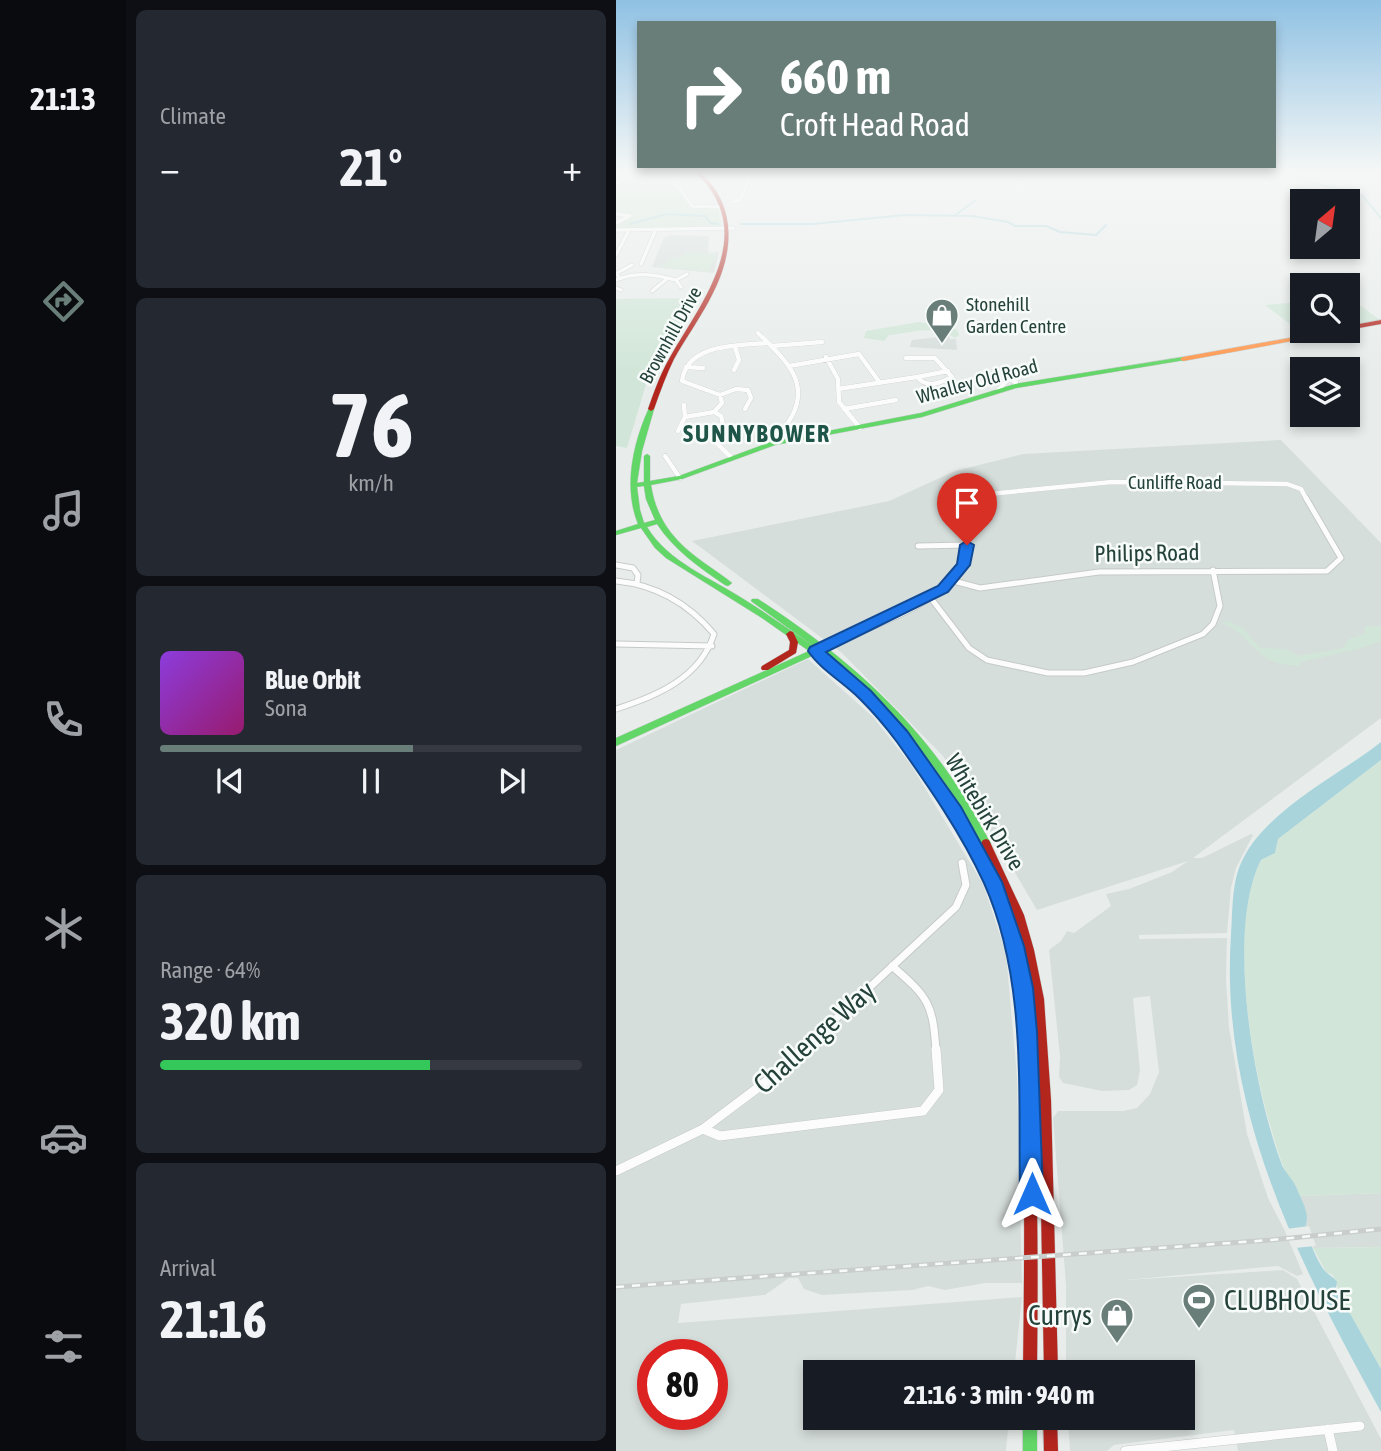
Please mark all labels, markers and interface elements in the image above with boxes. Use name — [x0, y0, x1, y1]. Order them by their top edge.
text: 660 m — [780, 48, 891, 104]
icon: right — [665, 49, 756, 140]
text: 21:13 — [30, 80, 96, 117]
text: Climate — [160, 103, 226, 129]
text: Croft Head Road — [780, 106, 970, 143]
text: 21° — [339, 137, 403, 197]
text: − — [160, 146, 180, 189]
text: + — [562, 146, 582, 189]
north arrow — [1290, 189, 1360, 259]
map controls — [1290, 189, 1360, 427]
button: search — [1290, 273, 1360, 343]
icon: directions — [39, 277, 88, 326]
street label: Brownhill Drive — [634, 283, 706, 387]
place label: Stonehill Garden Centre — [966, 293, 1066, 337]
shop icon: Stonehill Garden Centre — [923, 296, 961, 345]
street label: Whalley Old Road — [914, 354, 1040, 408]
button: layers — [1290, 357, 1360, 427]
text: 76 — [328, 372, 414, 476]
district label: SUNNYBOWER — [683, 420, 831, 447]
text: km/h — [348, 470, 394, 496]
street label: Cunliffe Road — [1128, 471, 1222, 493]
pin — [937, 473, 997, 545]
icon: arrive — [948, 484, 986, 522]
icon: music — [39, 486, 88, 535]
street label: Philips Road — [1094, 539, 1200, 567]
text: Blue Orbit — [265, 665, 361, 695]
icon: phone — [39, 695, 88, 744]
text: Sona — [265, 695, 307, 721]
street label: Whitebirk Drive — [940, 749, 1030, 875]
icon: previous — [211, 762, 249, 800]
icon: pause — [352, 762, 390, 800]
icon: next — [493, 762, 531, 800]
icon: climate — [39, 904, 88, 953]
text: Range · 64% — [160, 957, 260, 983]
street label: Challenge Way — [747, 974, 881, 1100]
text: 320 km — [160, 991, 301, 1051]
icon: car — [39, 1113, 88, 1162]
position arrow — [995, 1157, 1069, 1231]
text: Arrival — [160, 1255, 216, 1281]
sports icon: CLUBHOUSE — [1180, 1281, 1218, 1330]
place label: CLUBHOUSE — [1224, 1284, 1350, 1316]
text: 21:16 — [160, 1289, 267, 1349]
shop icon: Currys — [1098, 1296, 1136, 1345]
place label: Currys — [1028, 1299, 1092, 1331]
icon: filters — [39, 1322, 88, 1371]
speed limit sign: 80 — [637, 1339, 728, 1430]
text: 21:16 · 3 min · 940 m — [904, 1380, 1094, 1410]

